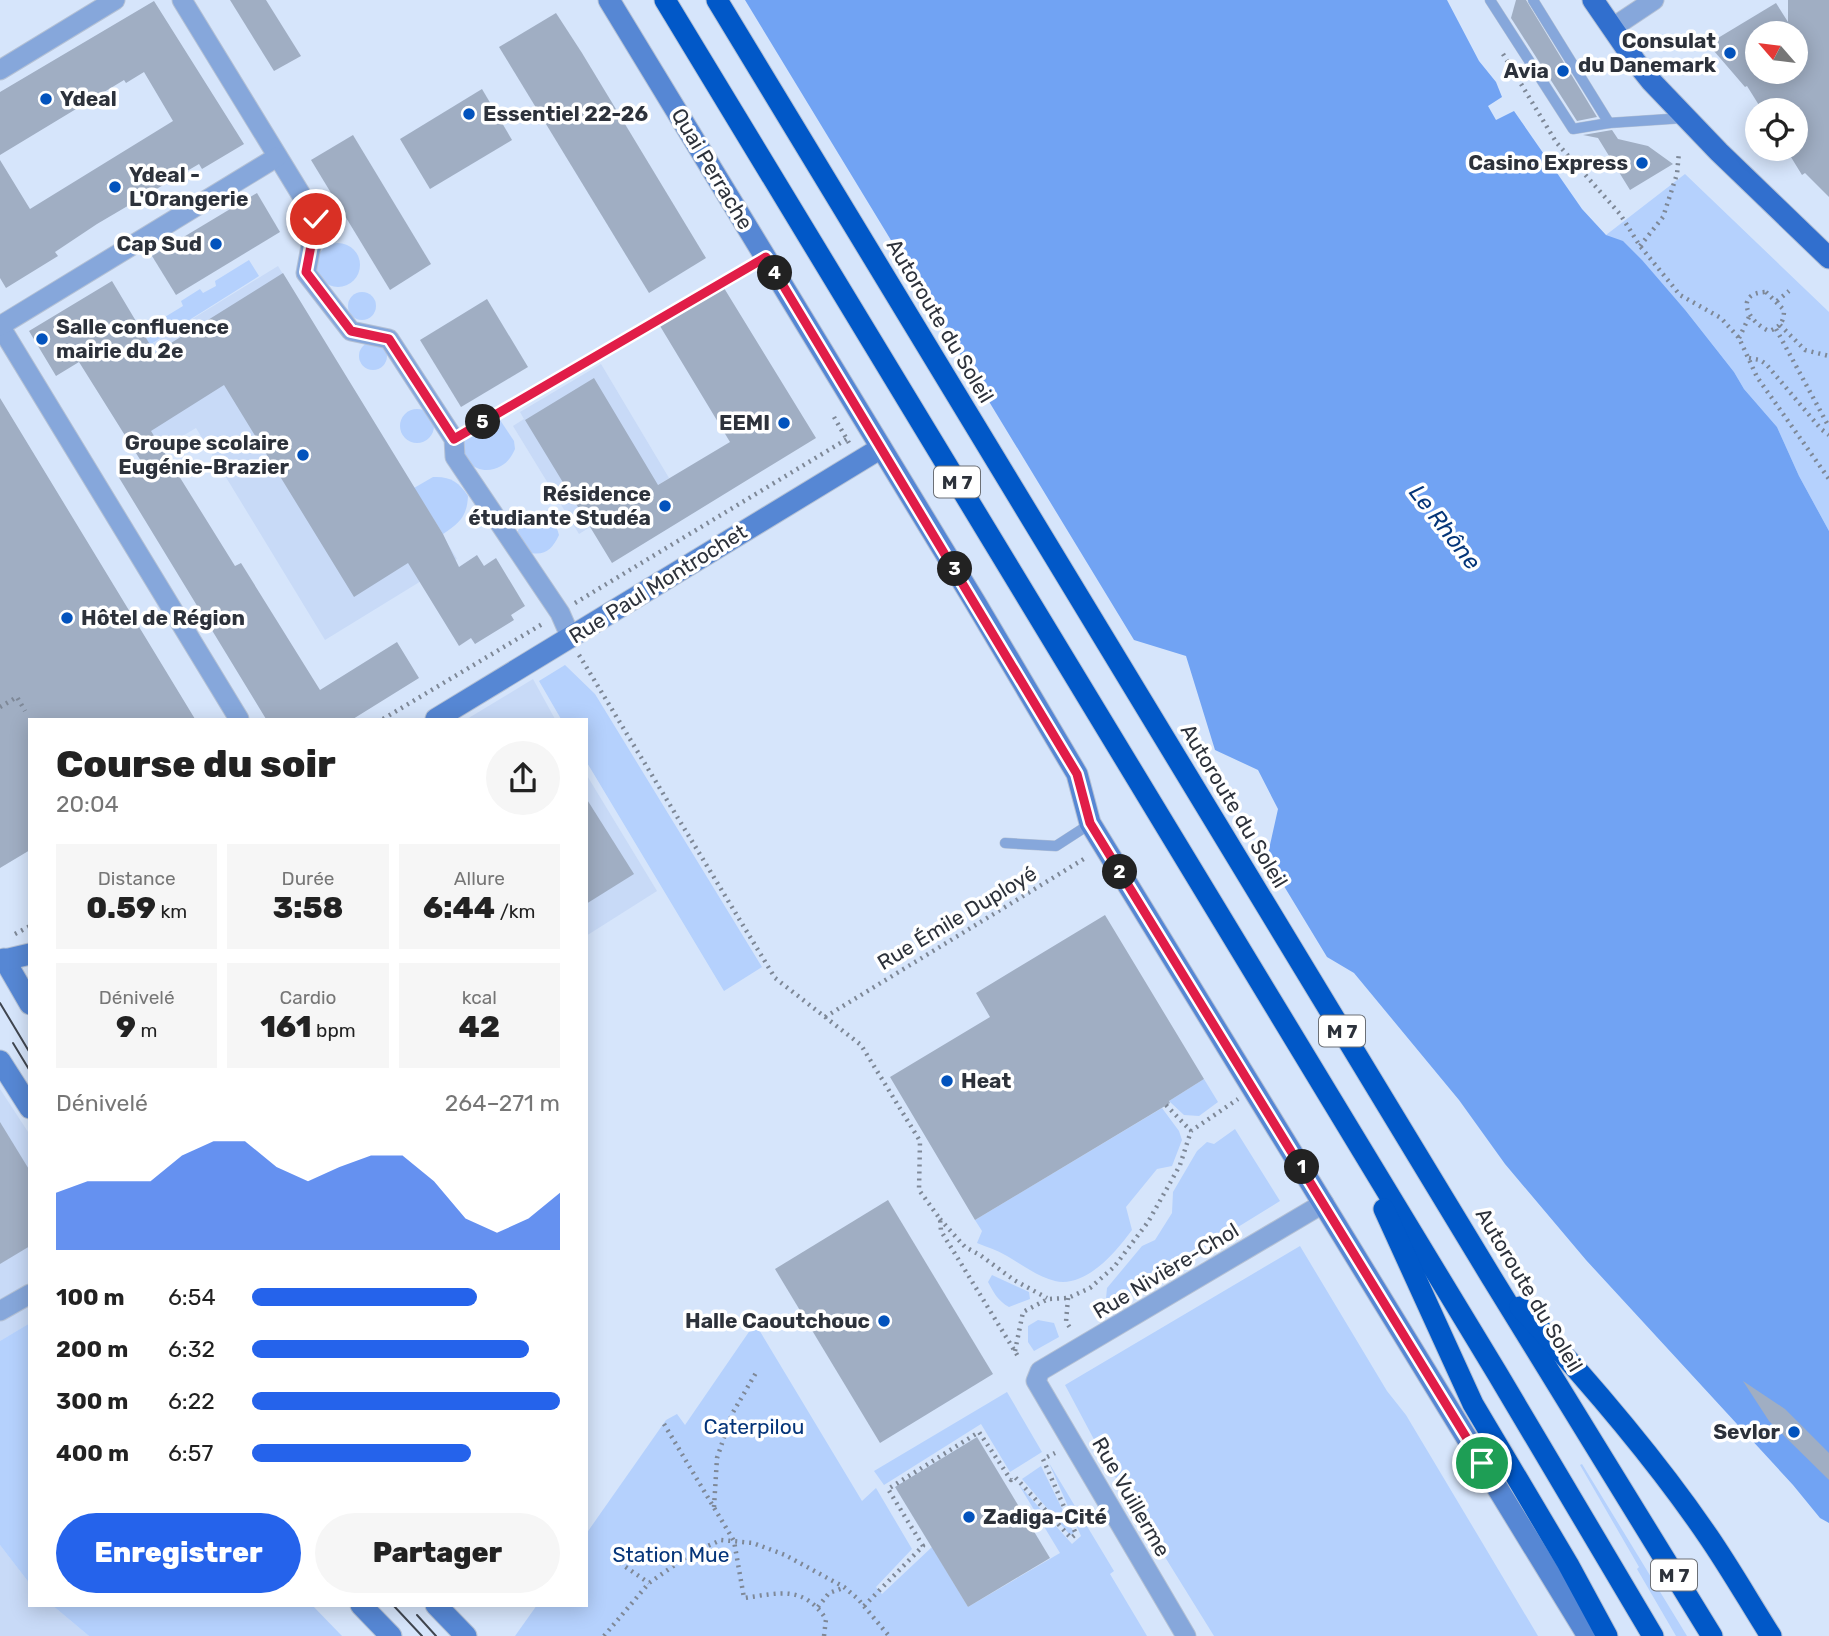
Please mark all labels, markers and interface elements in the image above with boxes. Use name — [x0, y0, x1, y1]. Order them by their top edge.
north arrow — [1745, 21, 1808, 84]
map controls — [1745, 21, 1808, 161]
place label: Consulat du Danemark — [1578, 28, 1717, 77]
marker: Consulat du Danemark — [1722, 45, 1738, 61]
place label: Avia — [1504, 58, 1549, 83]
marker: Avia — [1555, 63, 1571, 79]
place label: Ydeal — [60, 86, 117, 111]
marker: Ydeal — [38, 91, 54, 107]
button: locate — [1745, 98, 1808, 161]
place label: Essentiel 22-26 — [483, 101, 648, 126]
street label: Quai Perrache — [666, 103, 759, 234]
marker: Essentiel 22-26 — [461, 106, 477, 122]
place label: Casino Express — [1468, 150, 1628, 175]
marker: Casino Express — [1634, 155, 1650, 171]
place label: Ydeal - L'Orangerie — [129, 162, 248, 211]
marker: Ydeal - L'Orangerie — [107, 179, 123, 195]
pin — [286, 189, 346, 249]
icon: check — [297, 200, 335, 238]
place label: Cap Sud — [117, 231, 202, 256]
street label: Autoroute du Soleil — [882, 234, 999, 407]
marker: Cap Sud — [208, 236, 224, 252]
pin: 4 — [758, 256, 792, 290]
text: 4 — [768, 261, 781, 284]
place label: Salle confluence mairie du 2e — [56, 314, 229, 363]
marker: Salle confluence mairie du 2e — [34, 331, 50, 347]
pin: 5 — [466, 404, 500, 440]
text: 5 — [476, 410, 489, 433]
place label: EEMI — [719, 410, 770, 435]
marker: EEMI — [776, 415, 792, 431]
place label: Groupe scolaire Eugénie-Brazier — [118, 430, 289, 479]
marker: Groupe scolaire Eugénie-Brazier — [295, 447, 311, 463]
road number: M 7 — [934, 467, 980, 498]
water label: Le Rhône — [1403, 479, 1487, 575]
place label: Résidence étudiante Studéa — [468, 481, 651, 530]
marker: Résidence étudiante Studéa — [657, 498, 673, 514]
street label: Rue Paul Montrochet — [564, 519, 751, 648]
pin: 3 — [937, 552, 972, 586]
text: 3 — [948, 557, 961, 580]
place label: Hôtel de Région — [81, 605, 245, 630]
marker: Hôtel de Région — [59, 610, 75, 626]
street label: Autoroute du Soleil — [1176, 719, 1293, 892]
text: Course du soir — [56, 741, 336, 787]
button: share — [486, 741, 560, 815]
text: 20:04 — [56, 790, 119, 818]
pin: 2 — [1102, 854, 1138, 890]
street label: Rue Émile Duployé — [873, 860, 1041, 975]
text: 2 — [1113, 860, 1126, 883]
text: Distance — [98, 867, 176, 890]
text: Durée — [282, 867, 334, 890]
text: Allure — [454, 867, 505, 890]
text: 0.59 — [86, 890, 156, 926]
text: 3:58 — [273, 890, 343, 926]
text: 6:44 — [423, 890, 495, 926]
text: km — [156, 900, 187, 923]
text: /km — [495, 900, 536, 923]
text: Dénivelé — [99, 986, 175, 1009]
text: Cardio — [280, 986, 336, 1009]
text: kcal — [462, 986, 497, 1009]
text: 9 — [116, 1009, 136, 1045]
text: 161 — [260, 1009, 311, 1045]
text: 42 — [459, 1009, 500, 1045]
road number: M 7 — [1319, 1015, 1365, 1046]
text: m — [136, 1019, 157, 1042]
text: bpm — [311, 1019, 356, 1042]
place label: Heat — [961, 1068, 1011, 1093]
marker: Heat — [939, 1073, 955, 1089]
text: Dénivelé — [56, 1089, 148, 1117]
text: 264–271 m — [445, 1089, 560, 1117]
pin: 1 — [1284, 1150, 1320, 1184]
text: 1 — [1297, 1155, 1306, 1178]
street label: Autoroute du Soleil — [1471, 1203, 1588, 1376]
street label: Rue Nivière-Chol — [1089, 1217, 1243, 1324]
text: 100 m — [56, 1283, 125, 1311]
text: 6:54 — [168, 1283, 216, 1311]
place label: Halle Caoutchouc — [685, 1308, 870, 1333]
marker: Halle Caoutchouc — [876, 1313, 892, 1329]
text: 200 m — [56, 1335, 128, 1363]
text: 6:32 — [168, 1335, 215, 1363]
text: 300 m — [56, 1387, 128, 1415]
text: 6:22 — [168, 1387, 215, 1415]
park label: Caterpilou — [704, 1414, 804, 1439]
place label: Sevlor — [1713, 1419, 1780, 1444]
marker: Sevlor — [1786, 1424, 1802, 1440]
street label: Rue Vuillerme — [1087, 1433, 1176, 1561]
pin — [1452, 1433, 1512, 1493]
text: 400 m — [56, 1439, 129, 1467]
text: 6:57 — [168, 1439, 213, 1467]
icon: arrive — [1463, 1444, 1501, 1482]
place label: Zadiga-Cité — [983, 1504, 1107, 1529]
marker: Zadiga-Cité — [961, 1509, 977, 1525]
button: Enregistrer — [56, 1513, 301, 1593]
button: Partager — [315, 1513, 560, 1593]
park label: Station Mue — [612, 1542, 730, 1567]
road number: M 7 — [1651, 1560, 1697, 1590]

